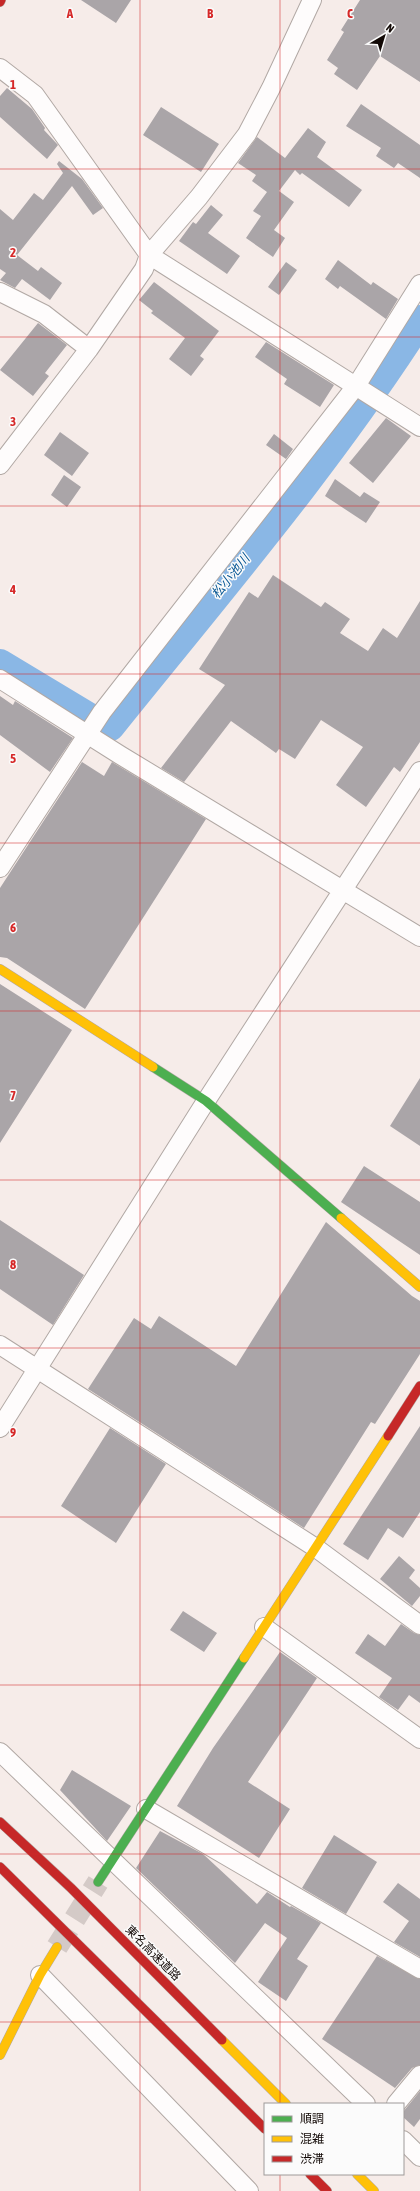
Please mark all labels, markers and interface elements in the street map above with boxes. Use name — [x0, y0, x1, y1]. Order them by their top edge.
text: A — [66, 6, 74, 21]
text: B — [207, 6, 214, 21]
text: C — [347, 6, 353, 21]
north arrow — [364, 16, 404, 56]
text: N — [384, 21, 396, 35]
text: 1 — [10, 77, 16, 92]
text: 2 — [10, 245, 16, 260]
text: 3 — [10, 414, 16, 429]
water label: 松小池川 — [208, 550, 254, 601]
text: 4 — [9, 582, 16, 597]
text: 5 — [10, 751, 16, 766]
text: 6 — [10, 920, 16, 935]
text: 7 — [10, 1088, 16, 1103]
text: 8 — [10, 1257, 16, 1272]
text: 9 — [10, 1425, 16, 1440]
street label: 東名高速道路 — [123, 1923, 183, 1983]
legend — [264, 2103, 404, 2175]
text: 順調 — [300, 2112, 324, 2126]
text: 混雑 — [300, 2132, 324, 2146]
text: 渋滞 — [300, 2152, 324, 2166]

